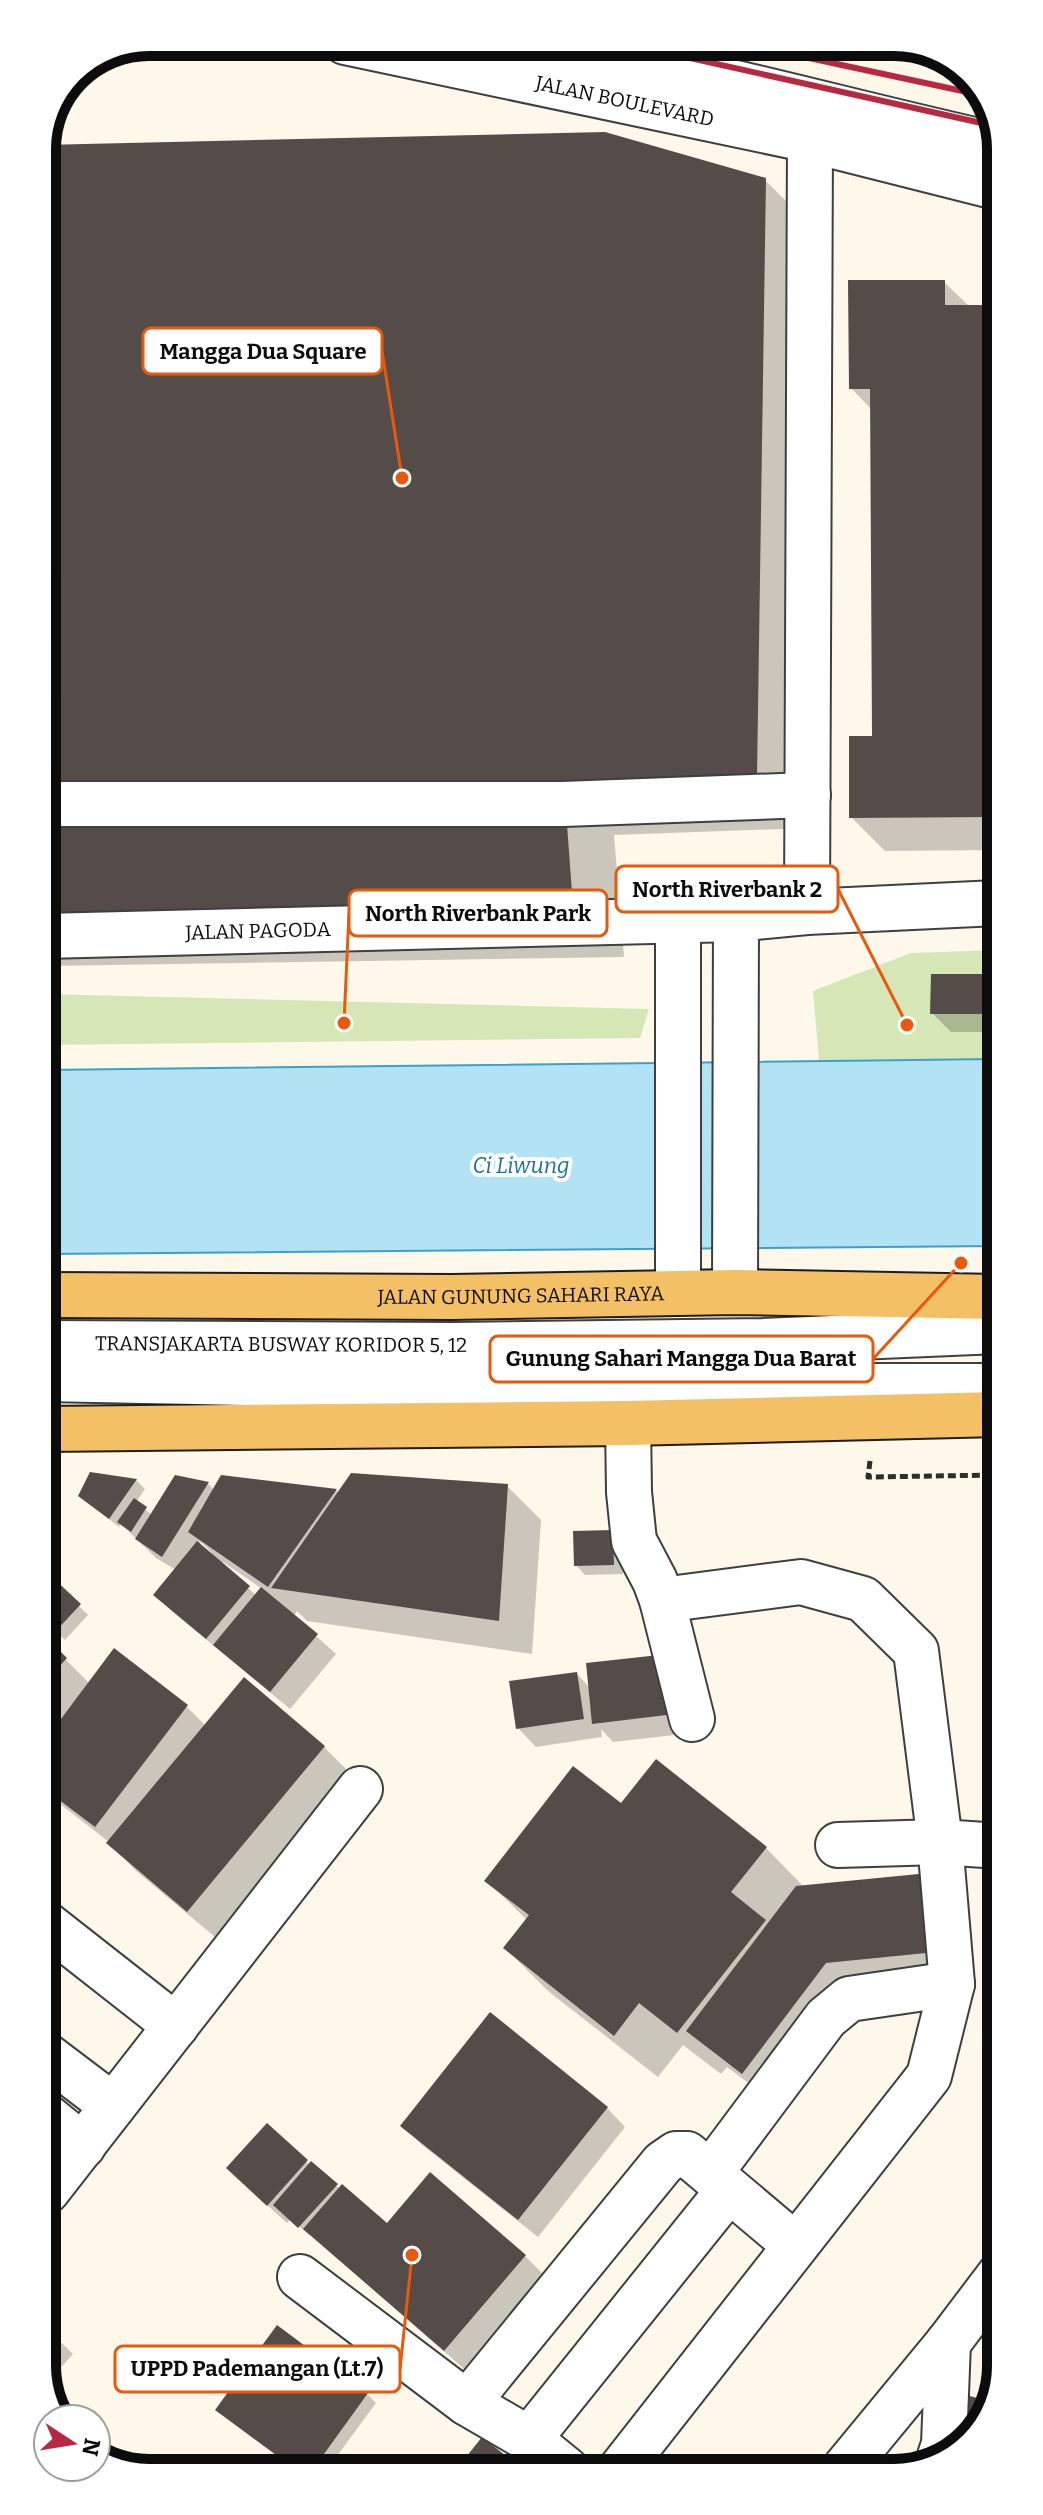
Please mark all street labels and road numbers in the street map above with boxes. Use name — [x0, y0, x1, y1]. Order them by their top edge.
street label: JALAN BOULEVARD — [533, 70, 716, 131]
street label: JALAN PAGODA — [184, 917, 332, 945]
street label: JALAN GUNUNG SAHARI RAYA — [377, 1281, 665, 1309]
street label: TRANSJAKARTA BUSWAY KORIDOR 5, 12 — [95, 1331, 467, 1357]

